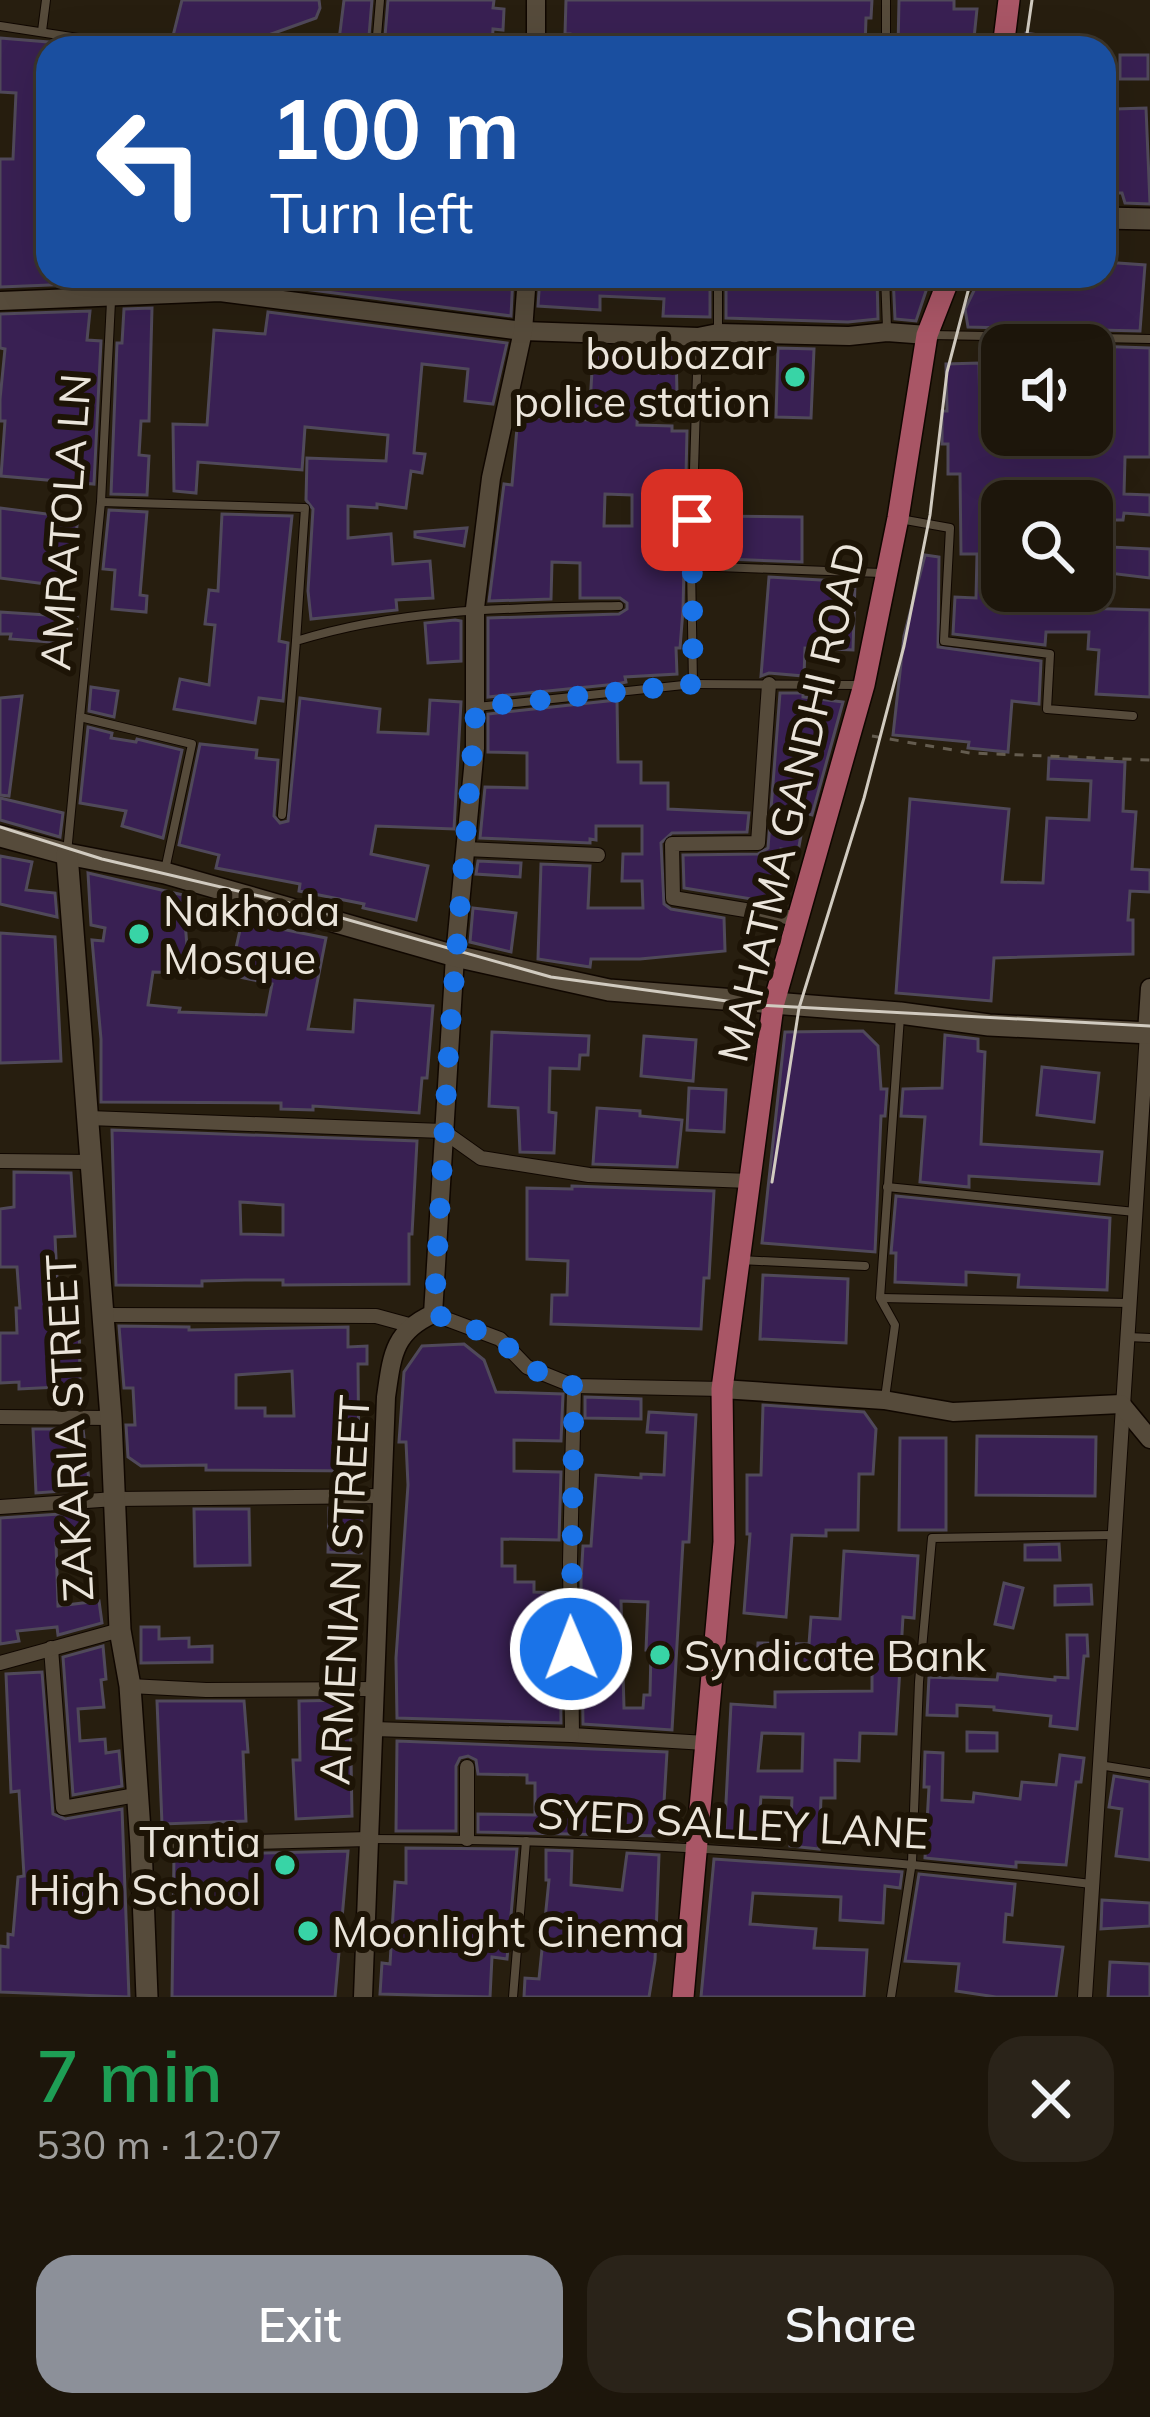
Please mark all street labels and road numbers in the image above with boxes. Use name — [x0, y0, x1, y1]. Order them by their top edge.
street label: AMRATOLA LN — [28, 372, 102, 672]
street label: MAHATMA GANDHI ROAD — [705, 537, 877, 1067]
street label: ZAKARIA STREET — [33, 1253, 105, 1603]
street label: ARMENIAN STREET — [307, 1394, 381, 1786]
street label: SYED SALLEY LANE — [536, 1786, 930, 1860]

